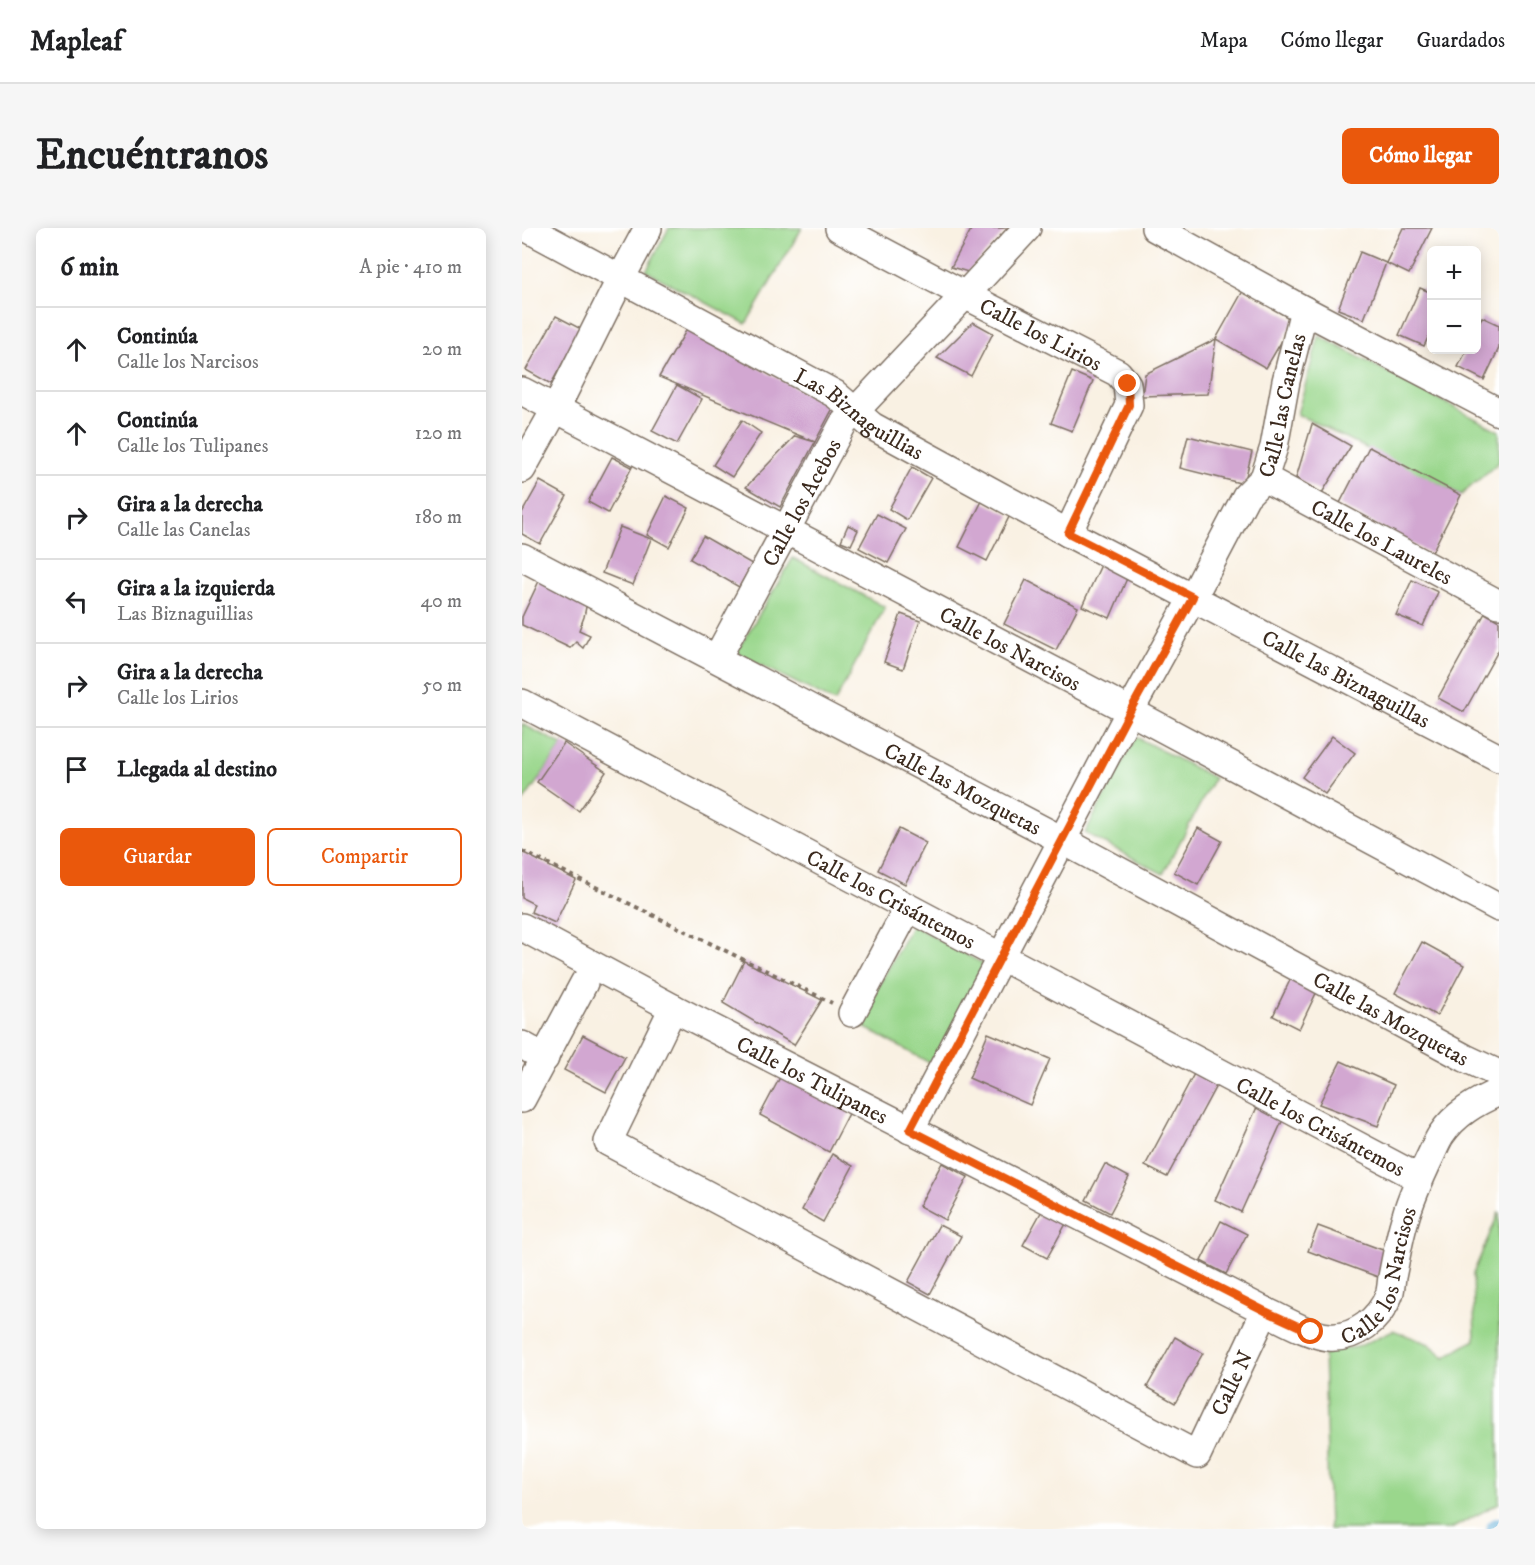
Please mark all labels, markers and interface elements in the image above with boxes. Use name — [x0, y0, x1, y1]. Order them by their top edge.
text: Mapleaf — [30, 24, 122, 59]
text: Mapa — [1200, 28, 1248, 54]
text: Cómo llegar — [1281, 28, 1383, 54]
text: Guardados — [1416, 28, 1505, 54]
button: Cómo llegar — [1342, 128, 1499, 184]
text: Encuéntranos — [36, 130, 268, 182]
map controls — [1427, 246, 1481, 354]
button: + — [1427, 246, 1481, 300]
text: 6 min — [60, 251, 119, 284]
text: A pie · 410 m — [359, 255, 462, 280]
street label: Calle los Lirios — [975, 293, 1106, 377]
button: − — [1427, 300, 1481, 354]
text: Continúa — [117, 323, 198, 350]
street label: Calle las Canelas — [1253, 331, 1313, 481]
icon: ahead — [60, 333, 93, 366]
text: 20 m — [422, 337, 462, 362]
text: Calle los Narcisos — [117, 350, 259, 375]
street label: Las Biznaguillias — [789, 363, 928, 467]
route end — [1114, 370, 1140, 396]
text: Continúa — [117, 407, 198, 434]
icon: ahead — [60, 417, 93, 450]
text: 120 m — [415, 421, 462, 446]
text: Calle los Tulipanes — [117, 434, 268, 459]
street label: Calle los Acebos — [757, 434, 848, 571]
text: Gira a la derecha — [117, 491, 263, 518]
street label: Calle los Laureles — [1306, 494, 1457, 592]
icon: right — [60, 501, 93, 534]
text: 180 m — [415, 505, 462, 530]
text: Calle las Canelas — [117, 518, 250, 543]
text: Gira a la izquierda — [117, 575, 275, 602]
icon: left — [60, 585, 93, 618]
text: 40 m — [420, 589, 462, 614]
street label: Calle los Narcisos — [935, 601, 1085, 698]
text: Las Biznaguillias — [117, 602, 253, 627]
street label: Calle las Biznaguillas — [1257, 625, 1434, 735]
text: Gira a la derecha — [117, 659, 263, 686]
icon: right — [60, 669, 93, 702]
text: 50 m — [422, 673, 462, 698]
text: Calle los Lirios — [117, 686, 239, 711]
street label: Calle las Mozquetas — [879, 737, 1045, 842]
icon: arrive — [60, 753, 93, 786]
text: Llegada al destino — [117, 756, 277, 783]
button: Guardar — [60, 828, 255, 886]
button: Compartir — [267, 828, 462, 886]
street label: Calle los Crisántemos — [802, 844, 980, 956]
street label: Calle las Mozquetas — [1308, 966, 1473, 1073]
street label: Calle los Tulipanes — [731, 1031, 892, 1131]
street label: Calle los Crisántemos — [1231, 1072, 1409, 1183]
street label: Calle los Narcisos — [1338, 1204, 1423, 1351]
route start — [1297, 1318, 1323, 1344]
street label: Calle N — [1206, 1346, 1259, 1420]

